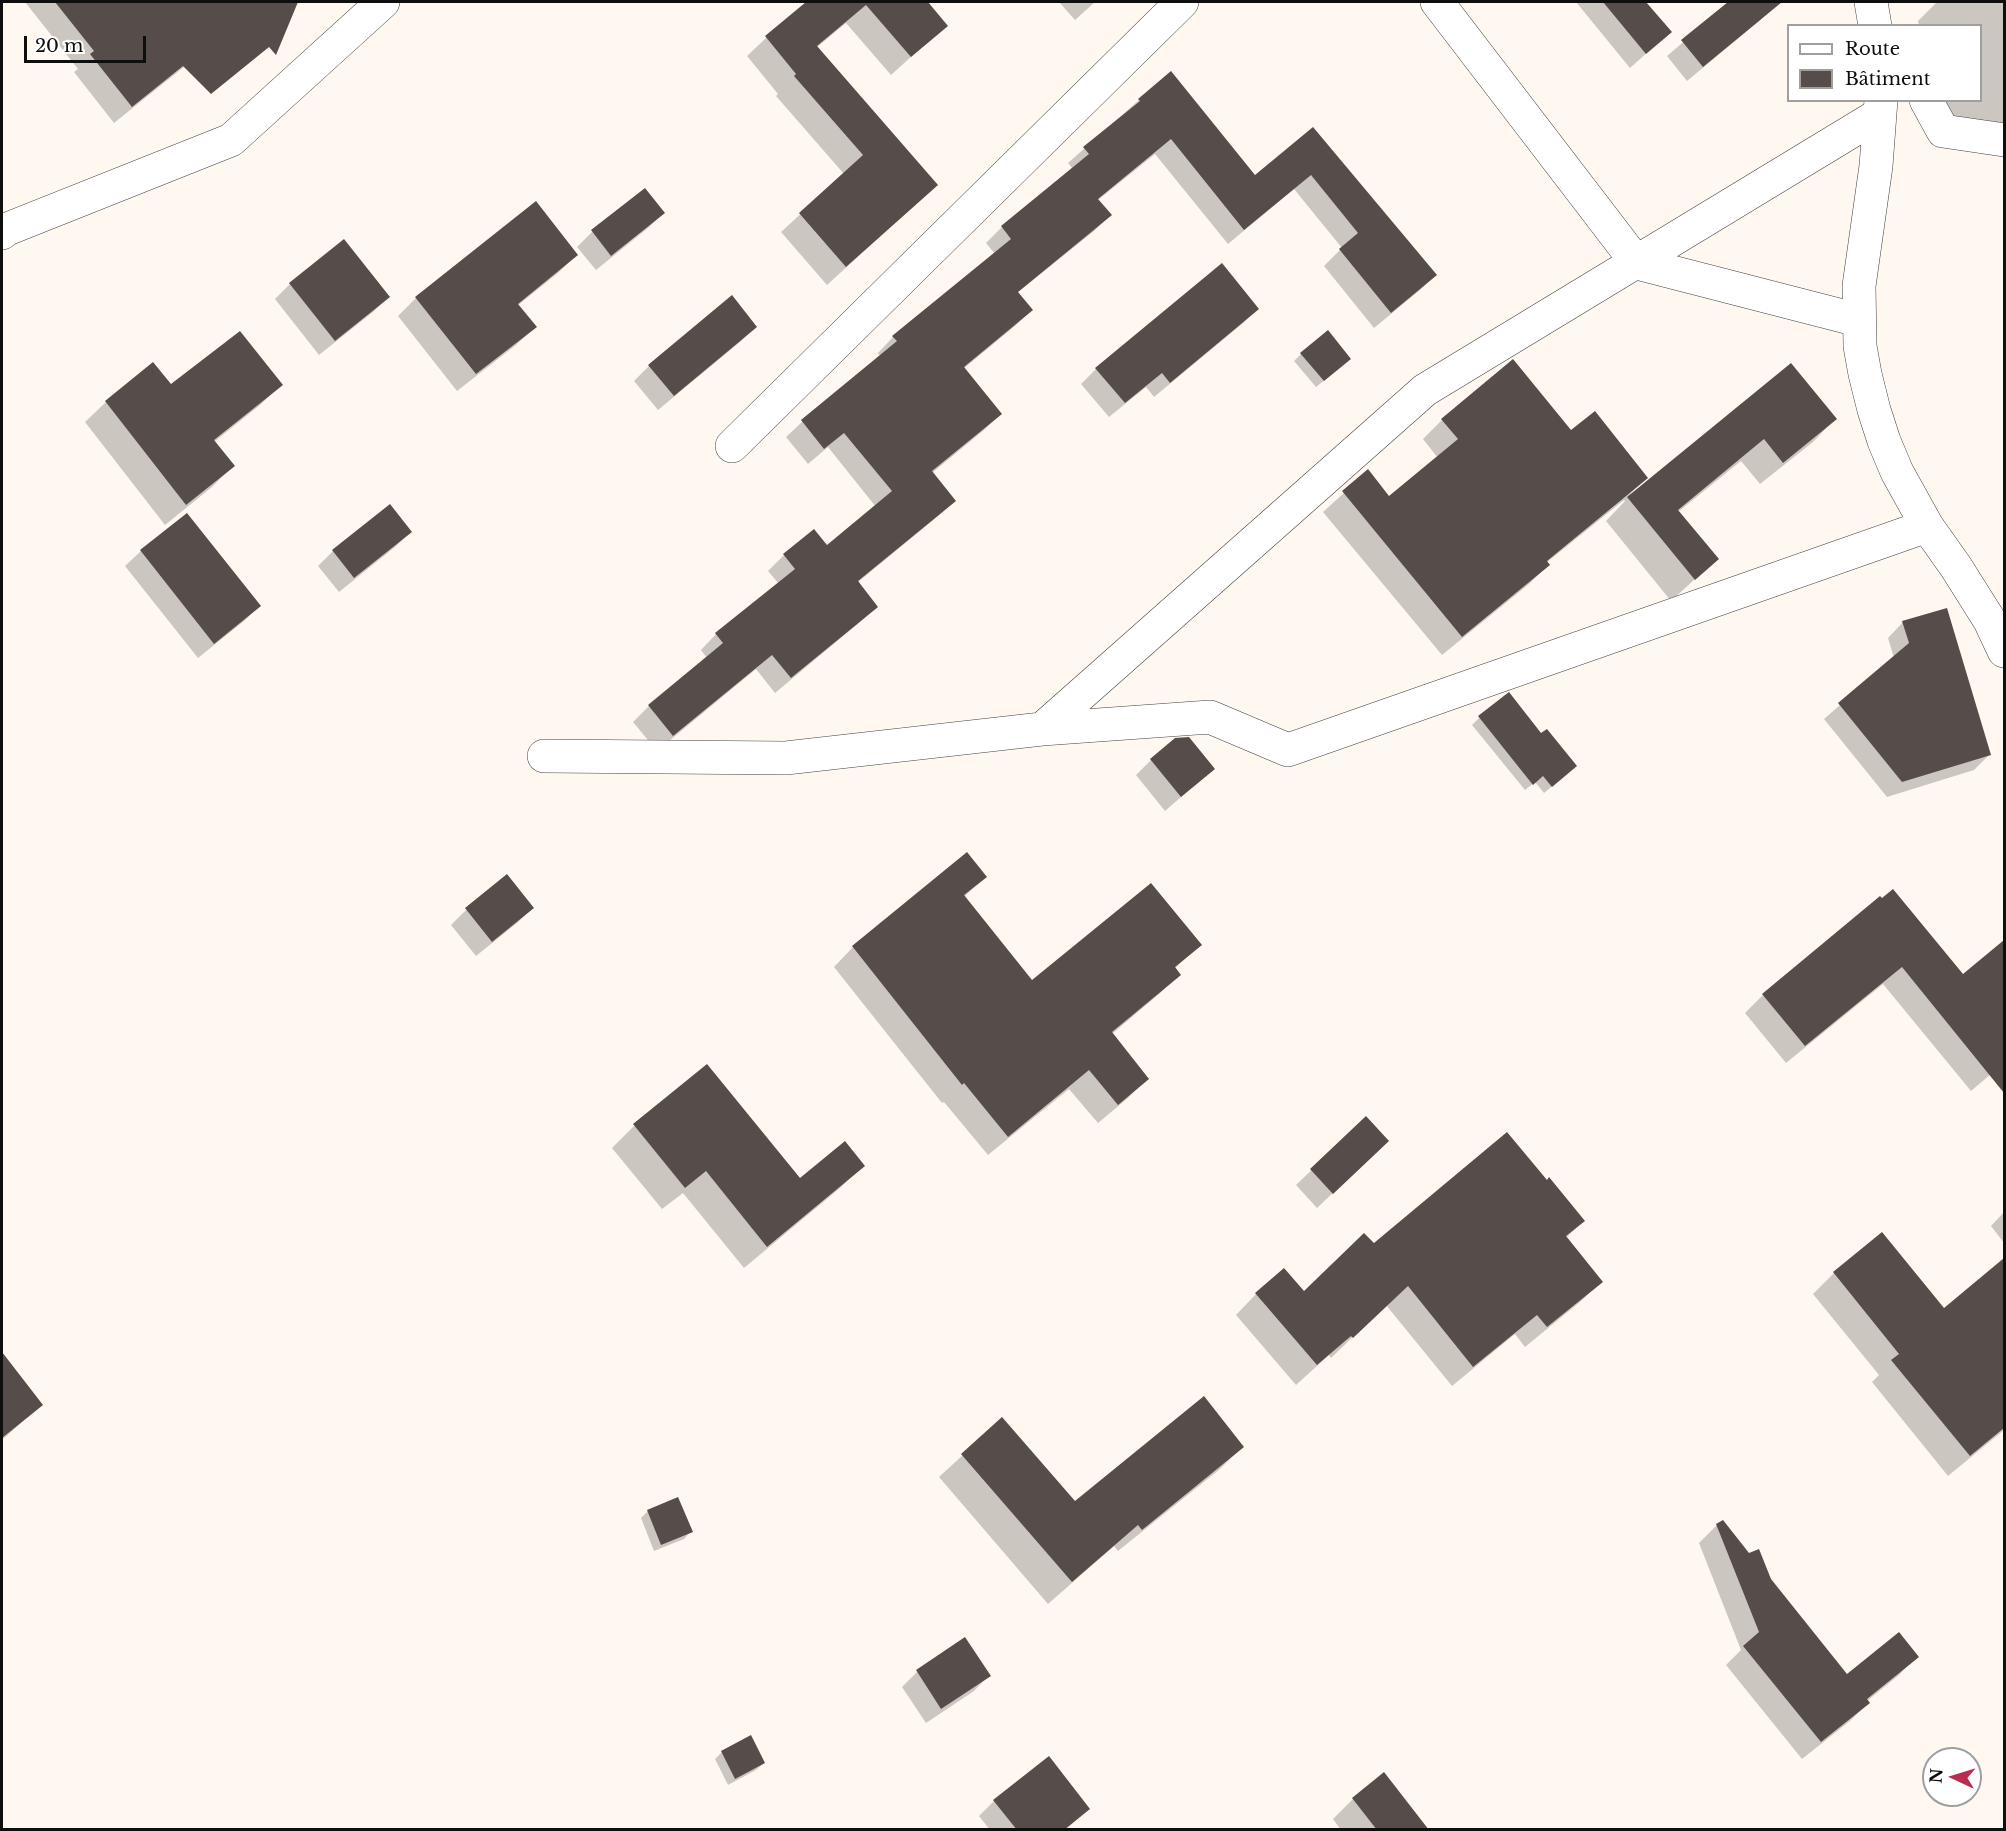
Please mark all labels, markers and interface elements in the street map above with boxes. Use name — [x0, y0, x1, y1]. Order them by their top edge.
scale bar — [27, 24, 148, 62]
legend — [1787, 24, 1982, 102]
text: 20 m — [35, 35, 83, 57]
text: Route — [1845, 38, 1900, 60]
text: Bâtiment — [1845, 68, 1931, 90]
north arrow — [1922, 1747, 1982, 1807]
text: N — [1926, 1768, 1947, 1784]

